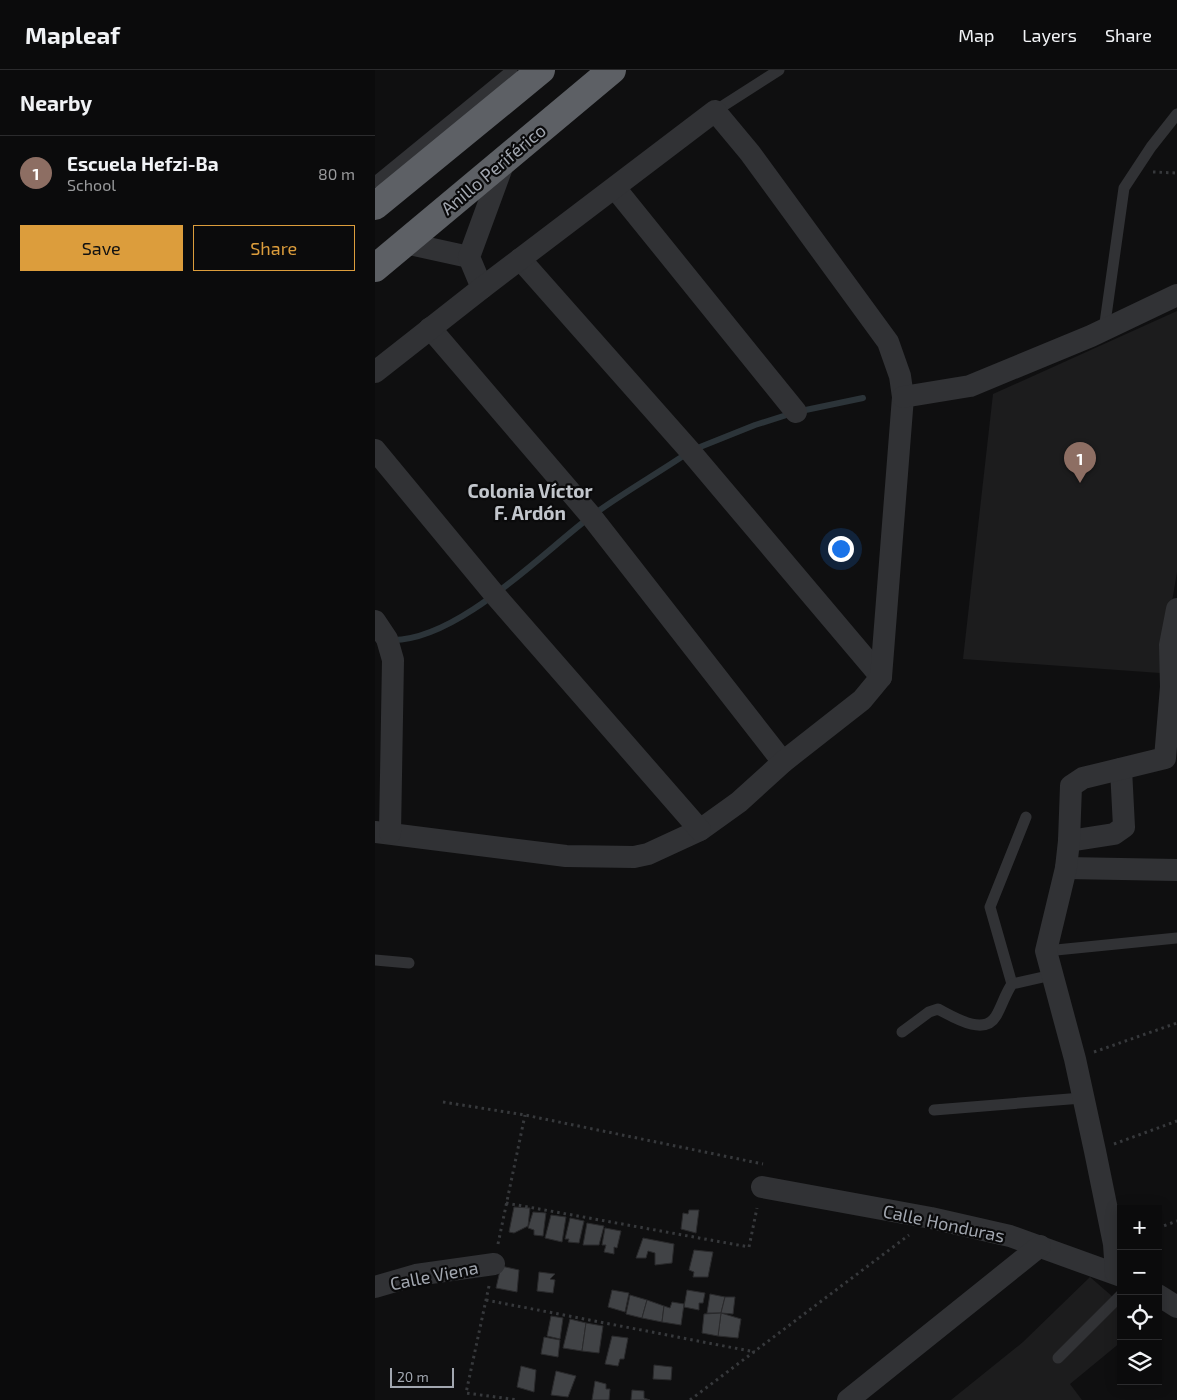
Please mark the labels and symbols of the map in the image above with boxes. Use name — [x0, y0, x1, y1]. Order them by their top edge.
street label: Anillo Periférico — [436, 119, 550, 219]
pin: 1 — [1064, 442, 1096, 483]
district label: Colonia Víctor F. Ardón — [467, 479, 593, 524]
your location — [828, 536, 854, 562]
street label: Calle Honduras — [881, 1199, 1007, 1247]
street label: Calle Viena — [388, 1256, 480, 1294]
scale bar — [390, 1365, 454, 1388]

